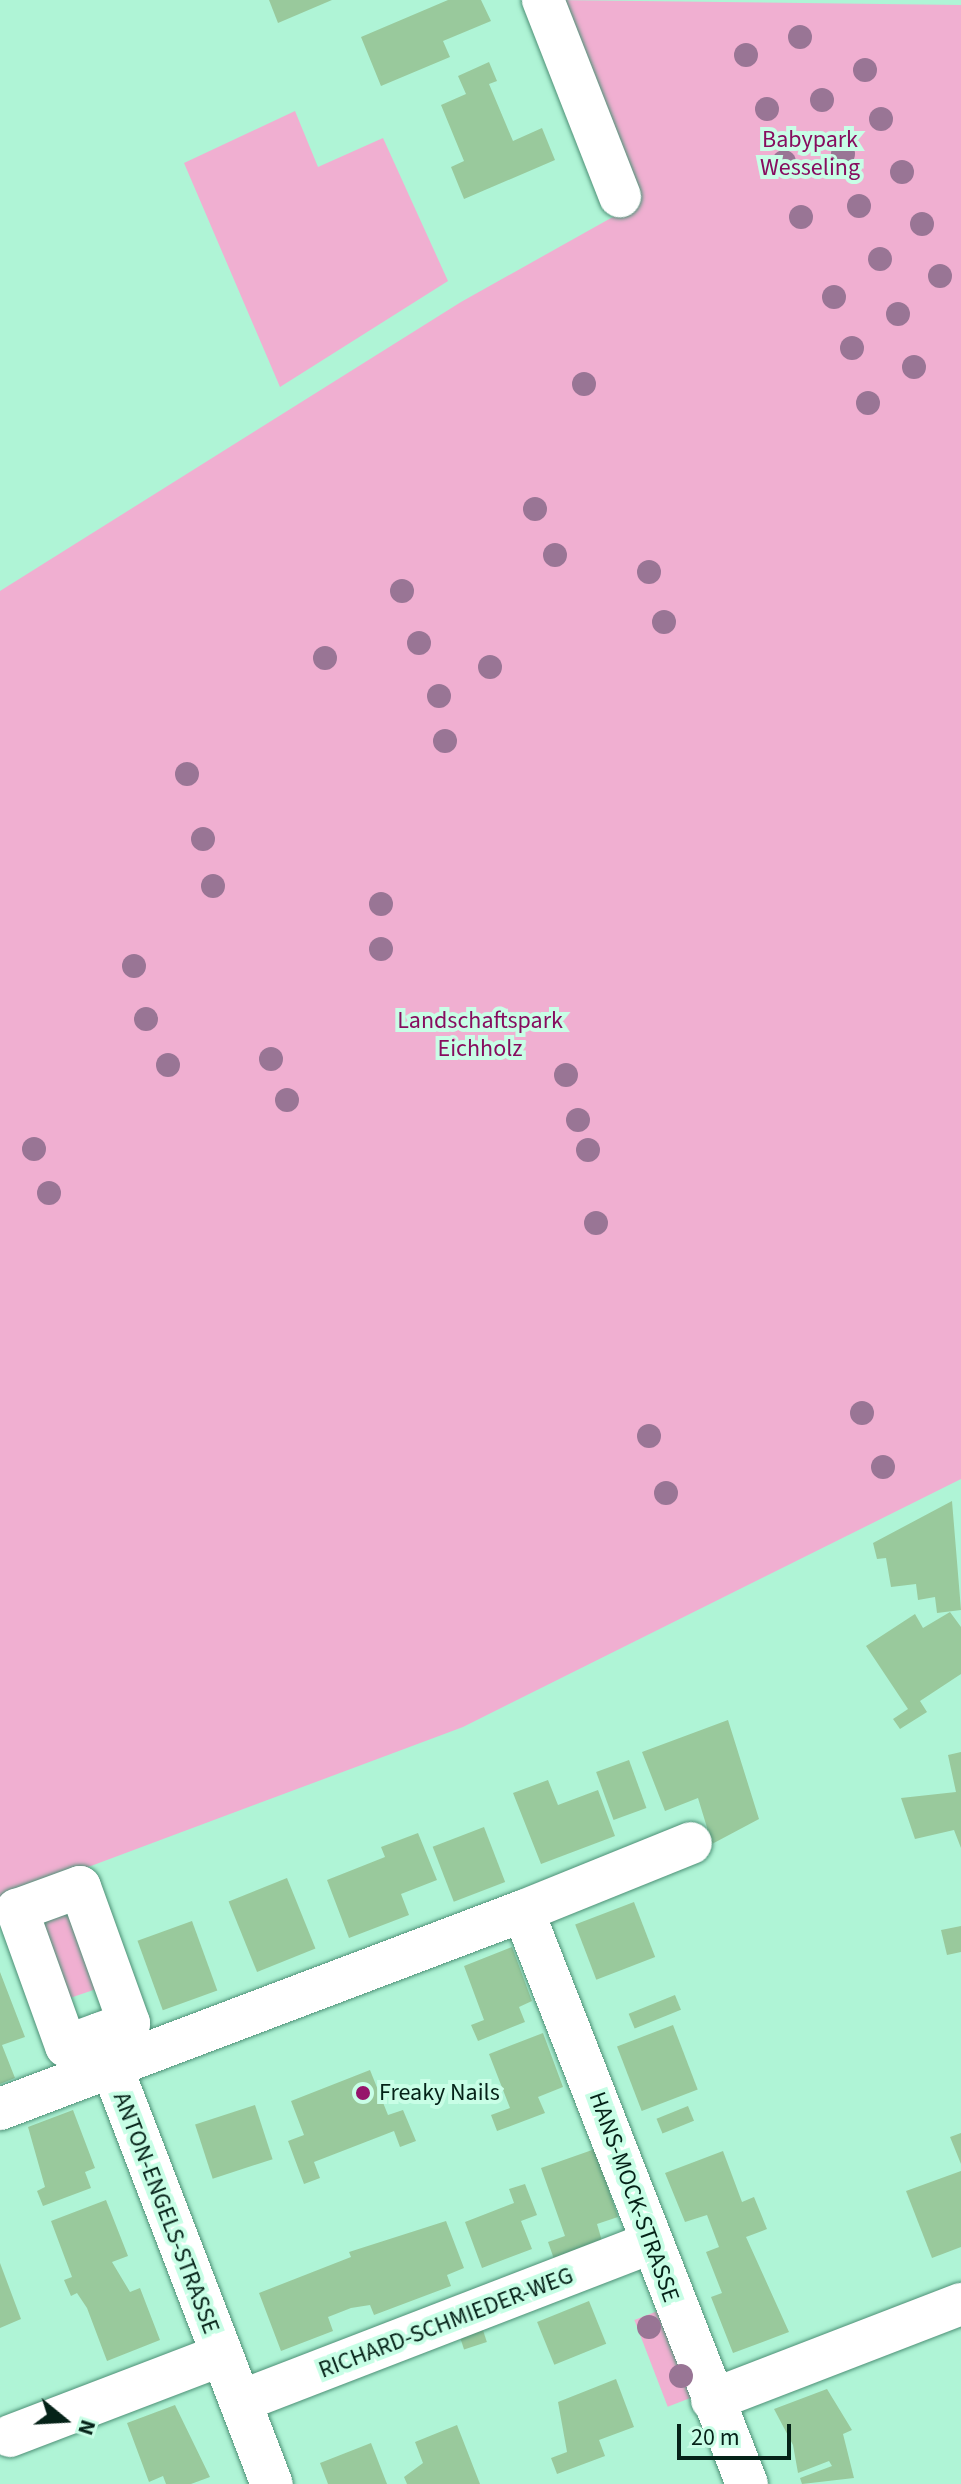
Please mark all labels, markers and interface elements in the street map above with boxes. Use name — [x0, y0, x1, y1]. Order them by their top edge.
park label: Babypark Wesseling — [760, 126, 860, 182]
park label: Landschaftspark Eichholz — [397, 1007, 563, 1063]
place label: Freaky Nails — [379, 2079, 500, 2107]
marker: Freaky Nails — [354, 2084, 372, 2102]
street label: ANTON-ENGELS-STRASSE — [107, 2088, 225, 2338]
street label: HANS-MOCK-STRASSE — [583, 2088, 685, 2306]
street label: RICHARD-SCHMIEDER-WEG — [315, 2261, 577, 2385]
north arrow — [24, 2380, 104, 2460]
scale bar — [681, 2408, 795, 2458]
text: N — [69, 2416, 104, 2439]
text: 20 m — [691, 2420, 740, 2455]

